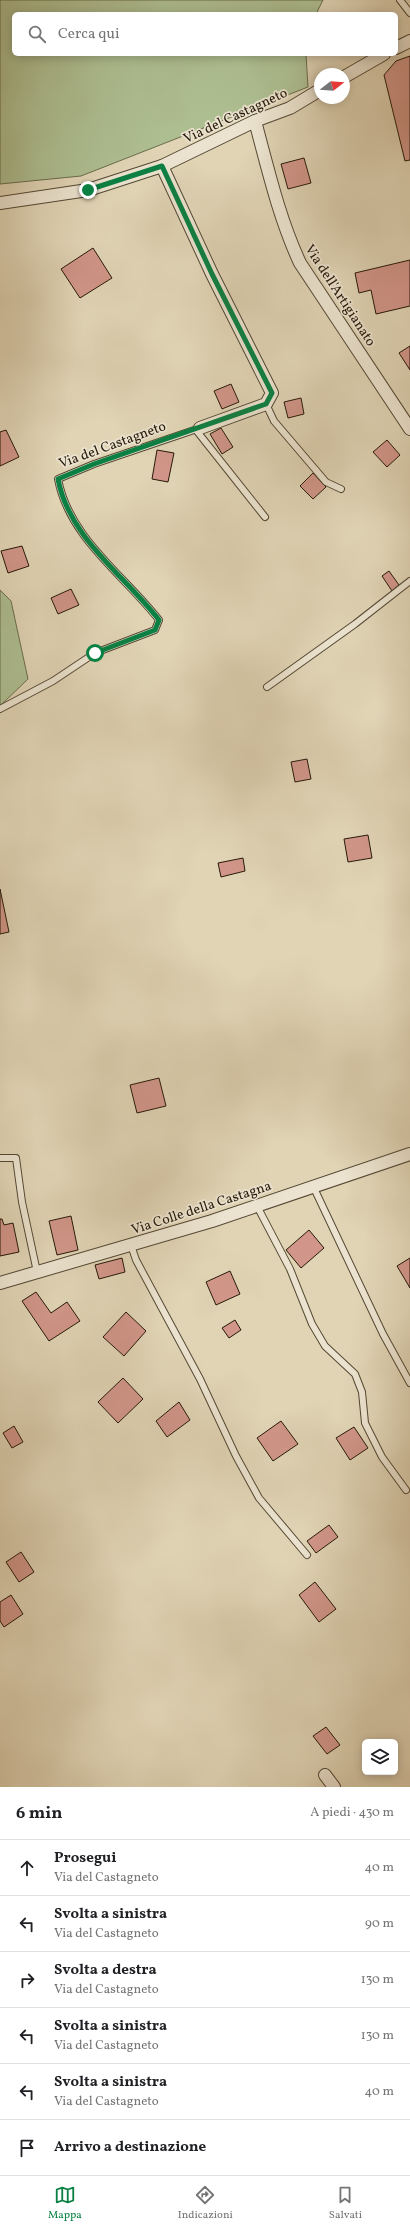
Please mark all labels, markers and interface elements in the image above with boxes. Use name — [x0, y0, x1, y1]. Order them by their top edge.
search box — [12, 12, 398, 56]
icon: search — [26, 23, 48, 45]
text: Cerca qui — [58, 24, 120, 45]
north arrow — [314, 68, 350, 104]
street label: Via del Castagneto — [181, 84, 291, 149]
route end — [79, 181, 97, 199]
street label: Via dell'Artigianato — [300, 241, 380, 350]
street label: Via del Castagneto — [56, 417, 169, 474]
route start — [86, 644, 104, 662]
street label: Via Colle della Castagna — [129, 1177, 274, 1240]
map controls — [362, 1739, 398, 1775]
button: layers — [362, 1739, 398, 1775]
text: 6 min — [16, 1802, 62, 1825]
text: A piedi · 430 m — [310, 1804, 394, 1822]
text: Prosegui — [54, 1848, 117, 1869]
icon: ahead — [16, 1857, 38, 1879]
text: 40 m — [365, 1859, 394, 1877]
text: Via del Castagneto — [54, 1869, 159, 1887]
text: Svolta a sinistra — [54, 1904, 167, 1925]
icon: left — [16, 1913, 38, 1935]
text: 90 m — [365, 1915, 394, 1933]
text: Via del Castagneto — [54, 1925, 159, 1943]
text: Svolta a destra — [54, 1960, 157, 1981]
icon: right — [16, 1969, 38, 1991]
text: 130 m — [361, 1971, 394, 1989]
text: Via del Castagneto — [54, 1981, 159, 1999]
text: Svolta a sinistra — [54, 2016, 167, 2037]
icon: left — [16, 2025, 38, 2047]
text: 130 m — [361, 2027, 394, 2045]
text: Via del Castagneto — [54, 2037, 159, 2055]
text: Svolta a sinistra — [54, 2072, 167, 2093]
icon: left — [16, 2081, 38, 2103]
text: 40 m — [365, 2083, 394, 2101]
text: Via del Castagneto — [54, 2093, 159, 2111]
icon: arrive — [16, 2137, 38, 2159]
text: Arrivo a destinazione — [54, 2137, 206, 2158]
tab: Mappa — [48, 2184, 82, 2223]
tab: Indicazioni — [178, 2184, 233, 2223]
tab: Salvati — [329, 2184, 362, 2223]

